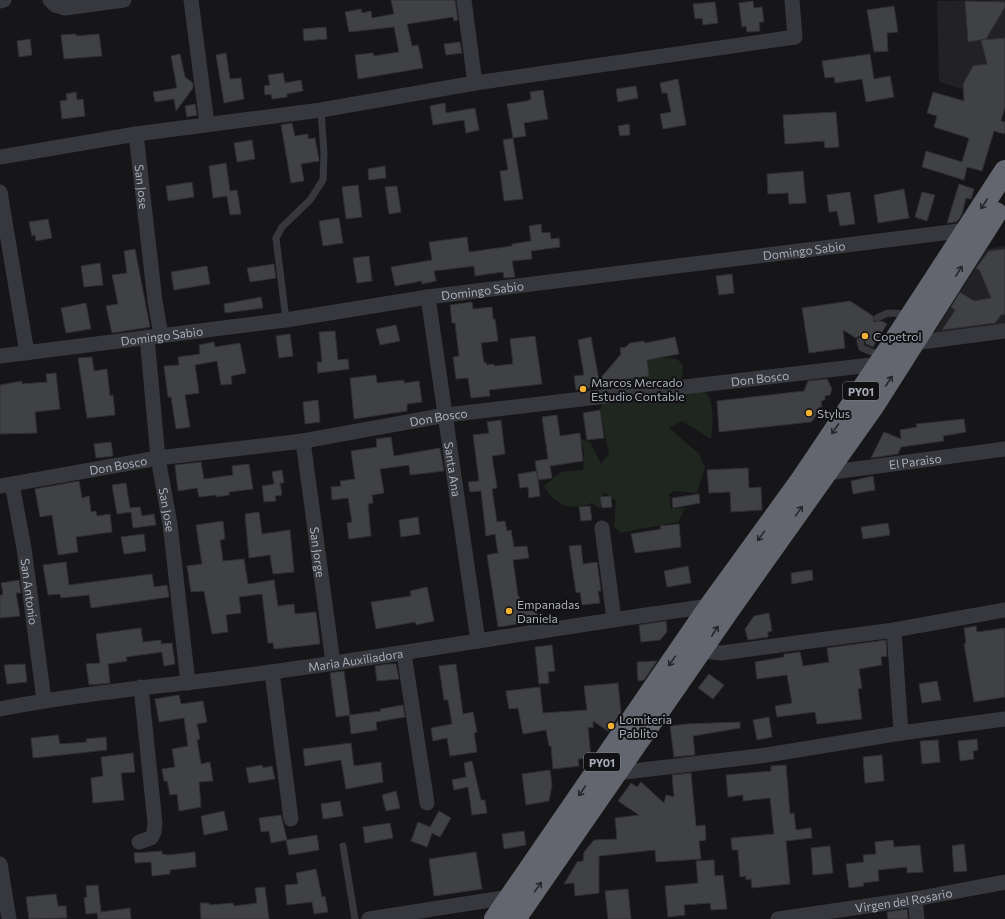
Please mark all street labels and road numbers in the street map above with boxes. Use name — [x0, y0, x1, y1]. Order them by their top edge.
street label: San Jose — [132, 164, 151, 210]
street label: Domingo Sabio — [762, 238, 846, 262]
street label: Domingo Sabio — [440, 278, 525, 302]
street label: Domingo Sabio — [120, 324, 204, 348]
street label: Don Bosco — [730, 368, 790, 388]
road number: PY01 — [843, 382, 879, 400]
street label: Don Bosco — [408, 406, 468, 429]
street label: Santa Ana — [442, 441, 464, 498]
street label: El Paraiso — [888, 451, 942, 472]
street label: Don Bosco — [88, 453, 148, 477]
street label: San Jose — [156, 486, 178, 533]
street label: San Jorge — [308, 526, 328, 578]
street label: San Antonio — [18, 557, 41, 626]
street label: Maria Auxiliadora — [307, 646, 404, 674]
road number: PY01 — [584, 753, 620, 771]
street label: Virgen del Rosario — [854, 885, 953, 915]

